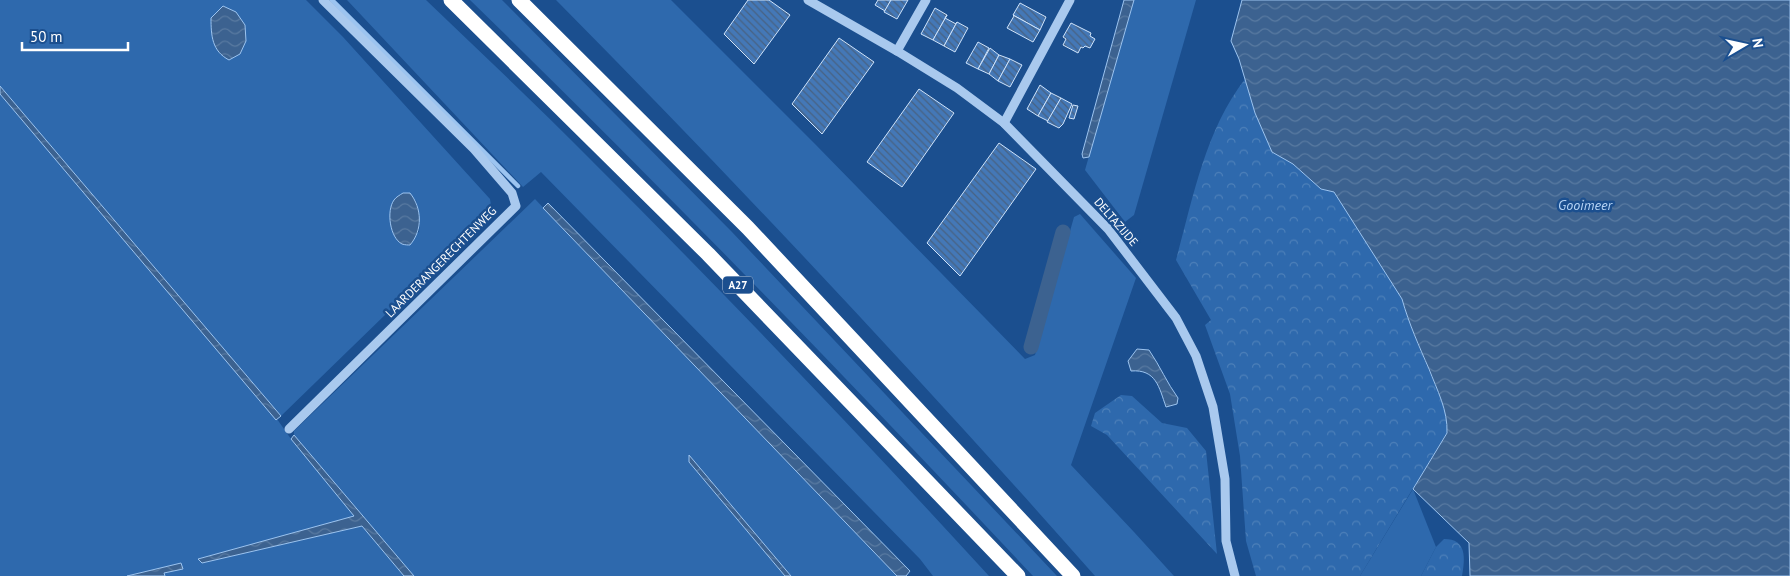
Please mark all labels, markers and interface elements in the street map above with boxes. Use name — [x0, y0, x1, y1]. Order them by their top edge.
scale bar — [22, 20, 129, 52]
north arrow — [1720, 20, 1770, 70]
text: 50 m — [30, 27, 63, 46]
text: N — [1748, 37, 1767, 49]
street label: DELTAZIJDE — [1091, 194, 1142, 249]
water label: Gooimeer — [1558, 196, 1613, 214]
street label: LAARDERANGERECHTENWEG — [382, 203, 499, 320]
road number: A27 — [723, 276, 753, 294]

